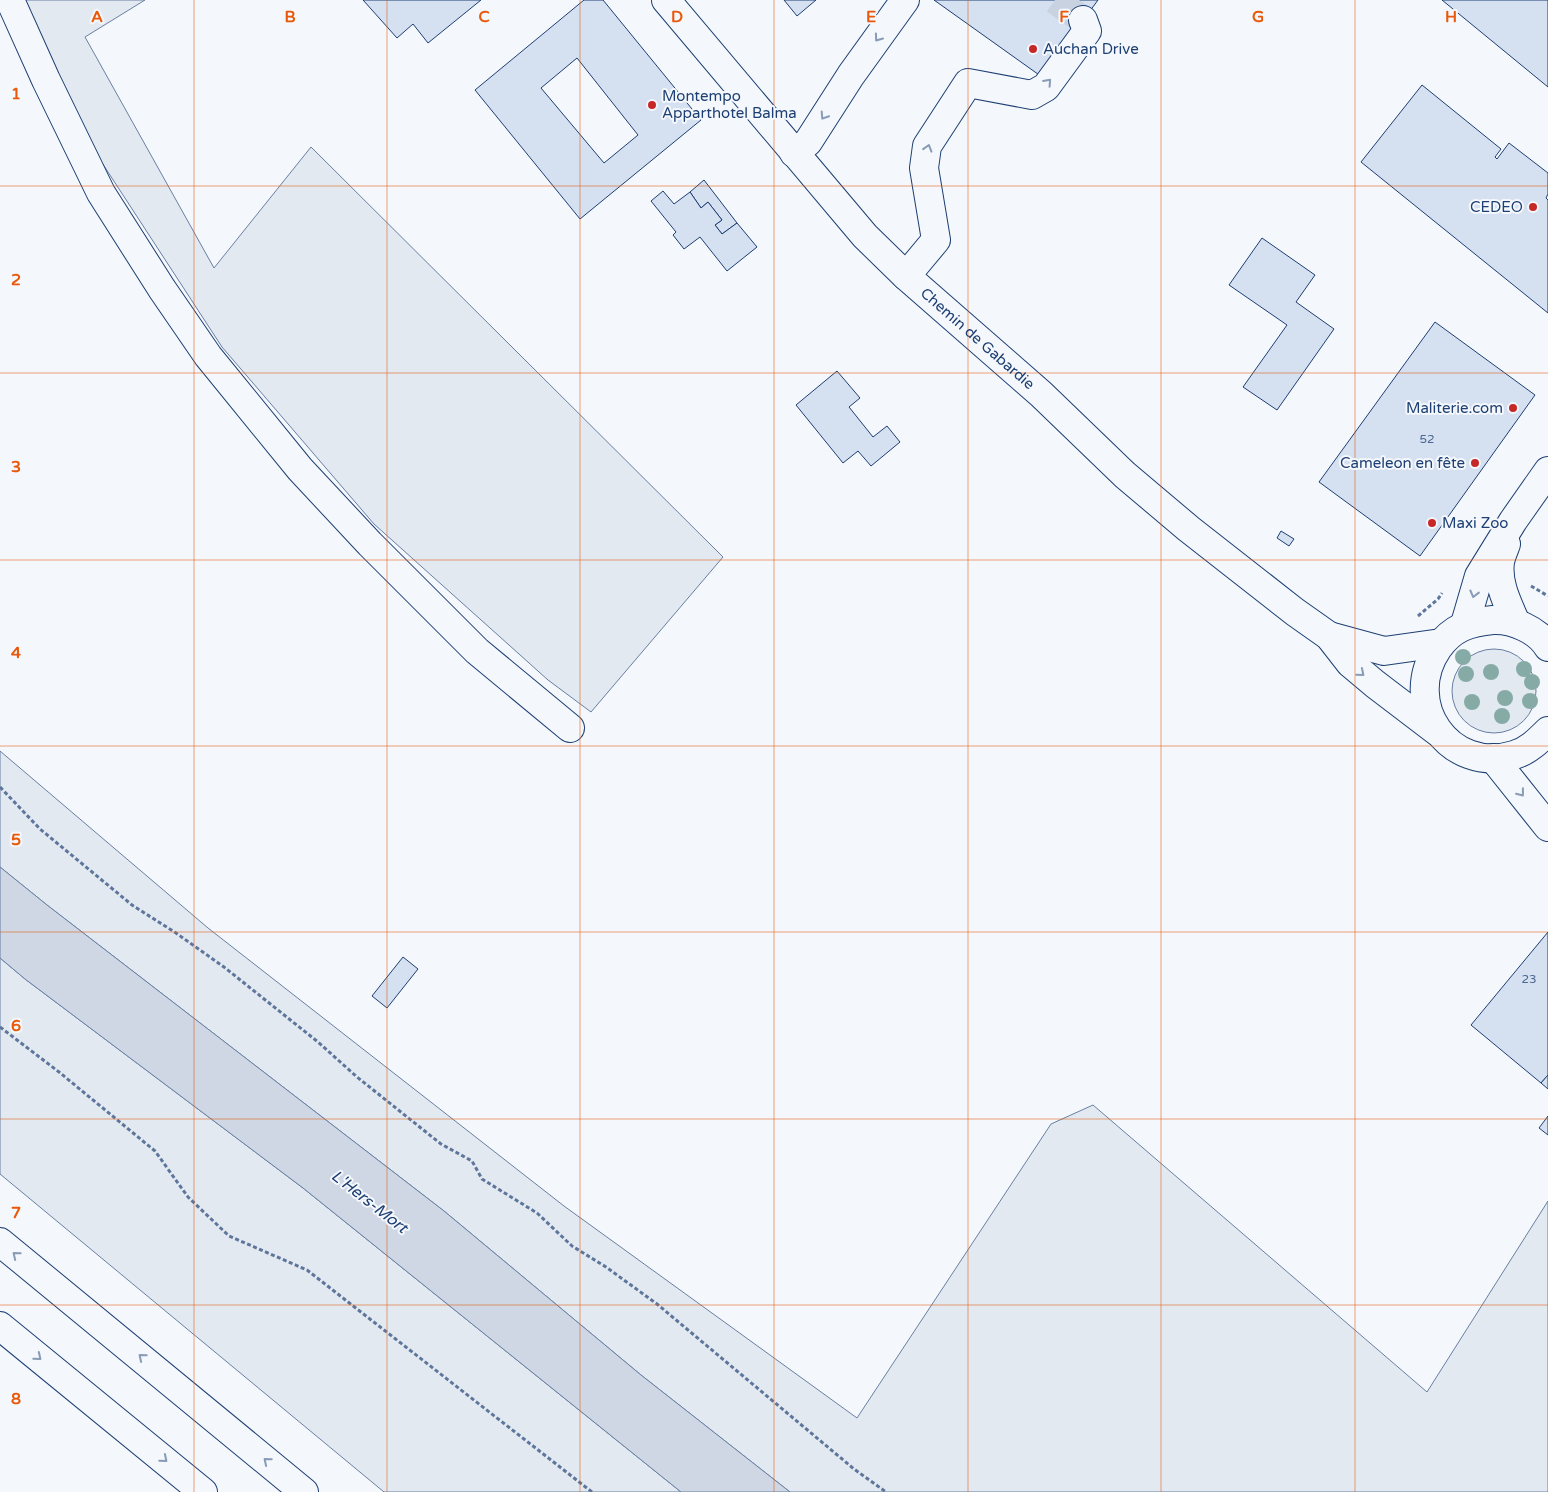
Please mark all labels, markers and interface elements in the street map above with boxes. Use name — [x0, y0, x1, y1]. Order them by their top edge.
text: A — [91, 7, 103, 27]
text: B — [284, 7, 296, 27]
text: C — [478, 7, 490, 27]
text: D — [671, 7, 683, 27]
text: E — [866, 7, 876, 27]
text: F — [1059, 7, 1069, 27]
text: G — [1252, 7, 1264, 27]
text: H — [1445, 7, 1457, 27]
one-way arrow — [875, 32, 884, 42]
place label: Auchan Drive — [1043, 40, 1139, 58]
marker: Auchan Drive — [1027, 43, 1039, 55]
one-way arrow — [1042, 79, 1051, 88]
text: 1 — [11, 84, 21, 104]
place label: Montempo Apparthotel Balma — [662, 87, 797, 122]
marker: Montempo Apparthotel Balma — [646, 99, 658, 111]
one-way arrow — [821, 111, 831, 120]
one-way arrow — [923, 144, 933, 153]
place label: CEDEO — [1470, 198, 1523, 216]
marker: CEDEO — [1527, 201, 1539, 213]
text: 2 — [11, 270, 21, 290]
street label: Chemin de Gabardie — [917, 284, 1038, 393]
place label: Maliterie.com — [1406, 399, 1503, 417]
marker: Maliterie.com — [1507, 402, 1519, 414]
house number: 52 — [1419, 432, 1435, 446]
place label: Cameleon en fête — [1340, 454, 1465, 472]
text: 3 — [11, 457, 21, 477]
marker: Cameleon en fête — [1469, 457, 1481, 469]
place label: Maxi Zoo — [1442, 514, 1508, 532]
marker: Maxi Zoo — [1426, 517, 1438, 529]
one-way arrow — [1469, 590, 1480, 599]
text: 4 — [11, 643, 21, 663]
one-way arrow — [1355, 667, 1364, 675]
one-way arrow — [1515, 787, 1523, 796]
text: 5 — [11, 830, 21, 850]
house number: 23 — [1521, 972, 1537, 986]
text: 6 — [11, 1016, 21, 1036]
water label: L'Hers-Mort — [327, 1166, 413, 1239]
text: 7 — [11, 1203, 21, 1223]
one-way arrow — [12, 1251, 21, 1260]
one-way arrow — [32, 1351, 41, 1359]
one-way arrow — [138, 1354, 147, 1363]
text: 8 — [11, 1389, 21, 1409]
one-way arrow — [158, 1454, 167, 1462]
one-way arrow — [264, 1458, 273, 1466]

